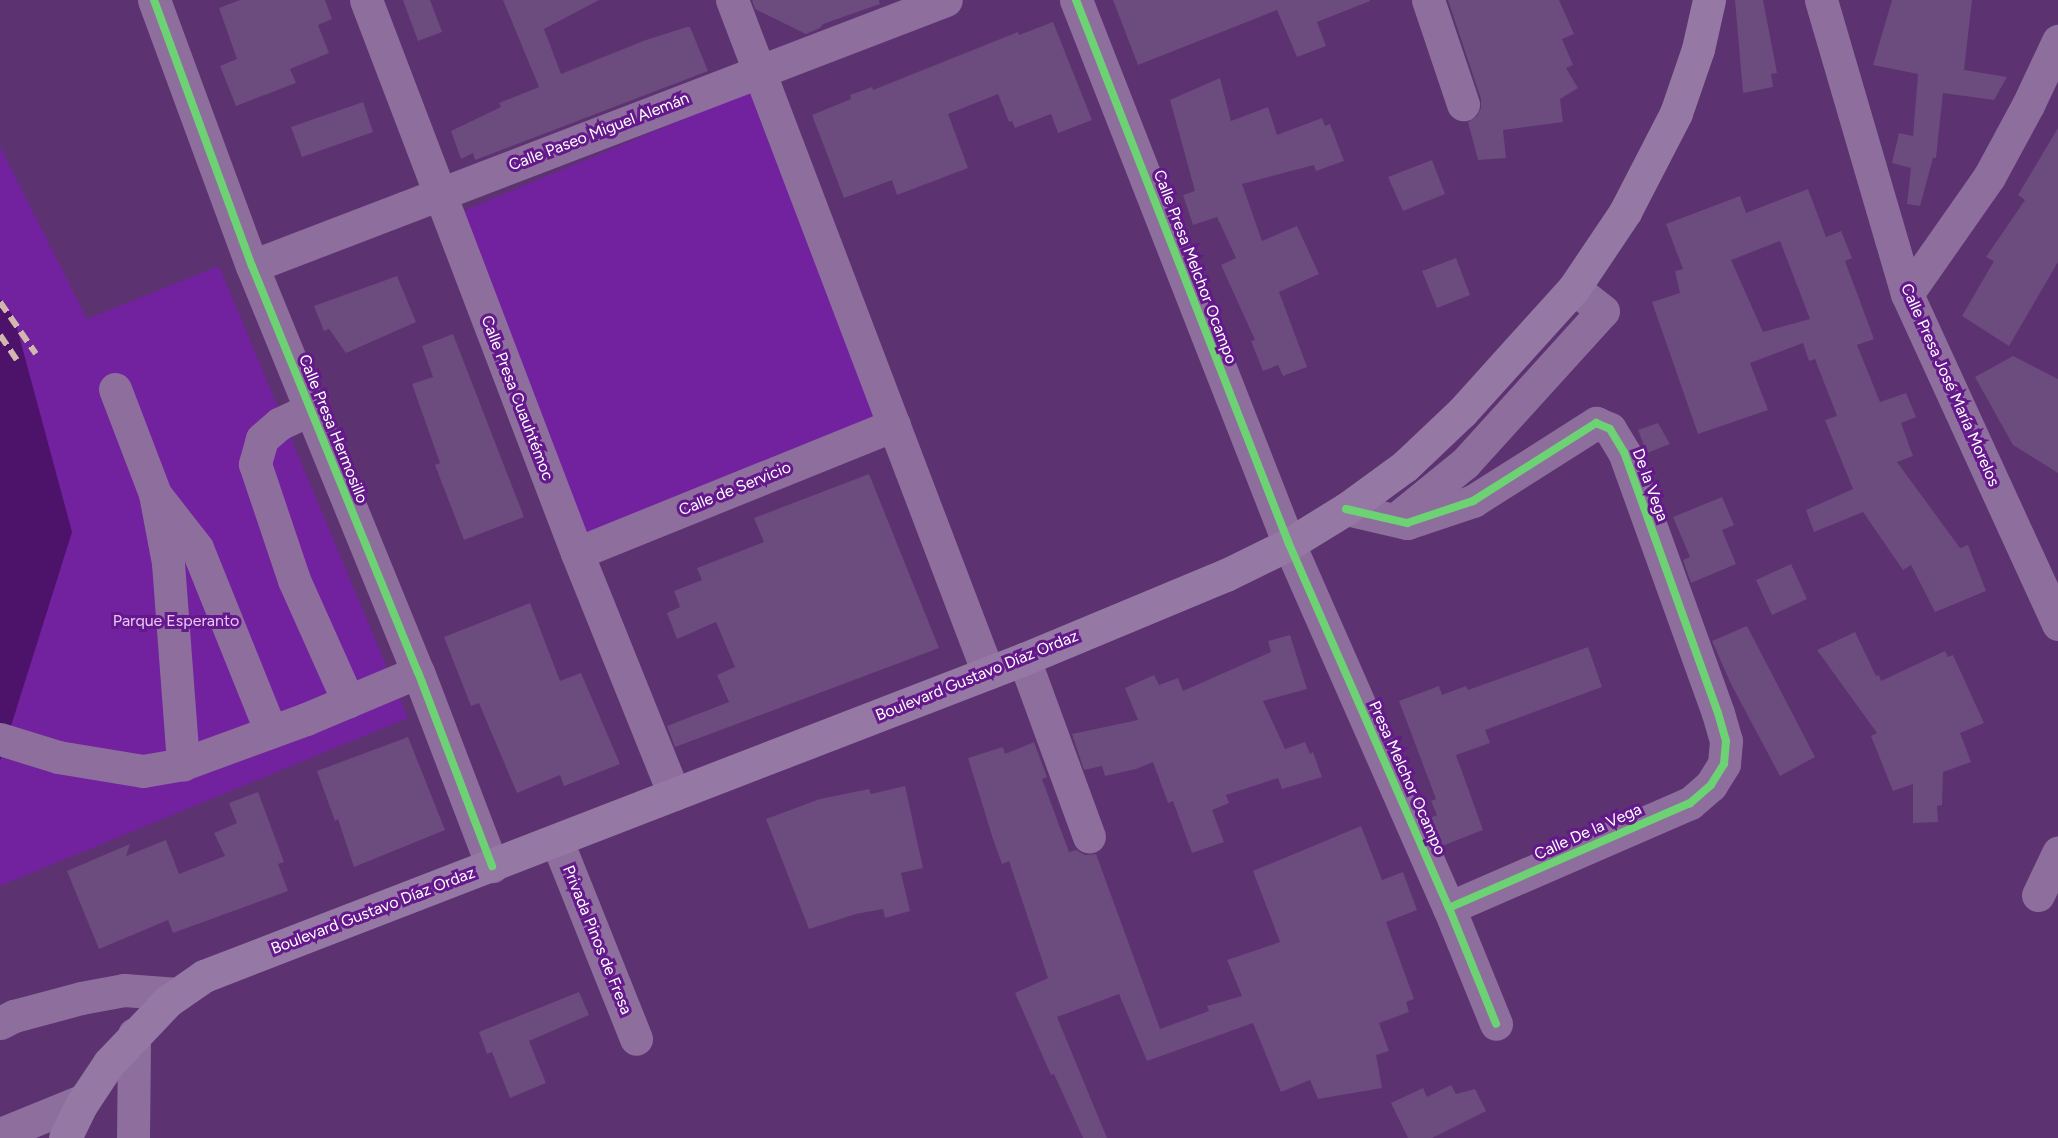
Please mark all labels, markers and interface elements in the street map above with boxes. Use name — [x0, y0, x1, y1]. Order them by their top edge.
street label: Calle Paseo Miguel Alemán — [506, 89, 692, 175]
street label: Calle Presa Melchor Ocampo — [1149, 167, 1241, 367]
street label: Calle Presa José María Morelos — [1896, 281, 2004, 489]
street label: Calle Presa Cuauhtémoc — [477, 313, 557, 483]
street label: Calle Presa Hermosillo — [294, 352, 372, 506]
street label: De la Vega — [1628, 446, 1672, 524]
street label: Calle de Servicio — [676, 458, 794, 520]
park label: Parque Esperanto — [113, 611, 239, 631]
street label: Boulevard Gustavo Díaz Ordaz — [873, 626, 1081, 726]
street label: Presa Melchor Ocampo — [1364, 698, 1450, 858]
street label: Calle De la Vega — [1531, 800, 1645, 864]
street label: Boulevard Gustavo Díaz Ordaz — [268, 863, 478, 959]
street label: Privada Pinos de Fresa — [558, 863, 636, 1017]

